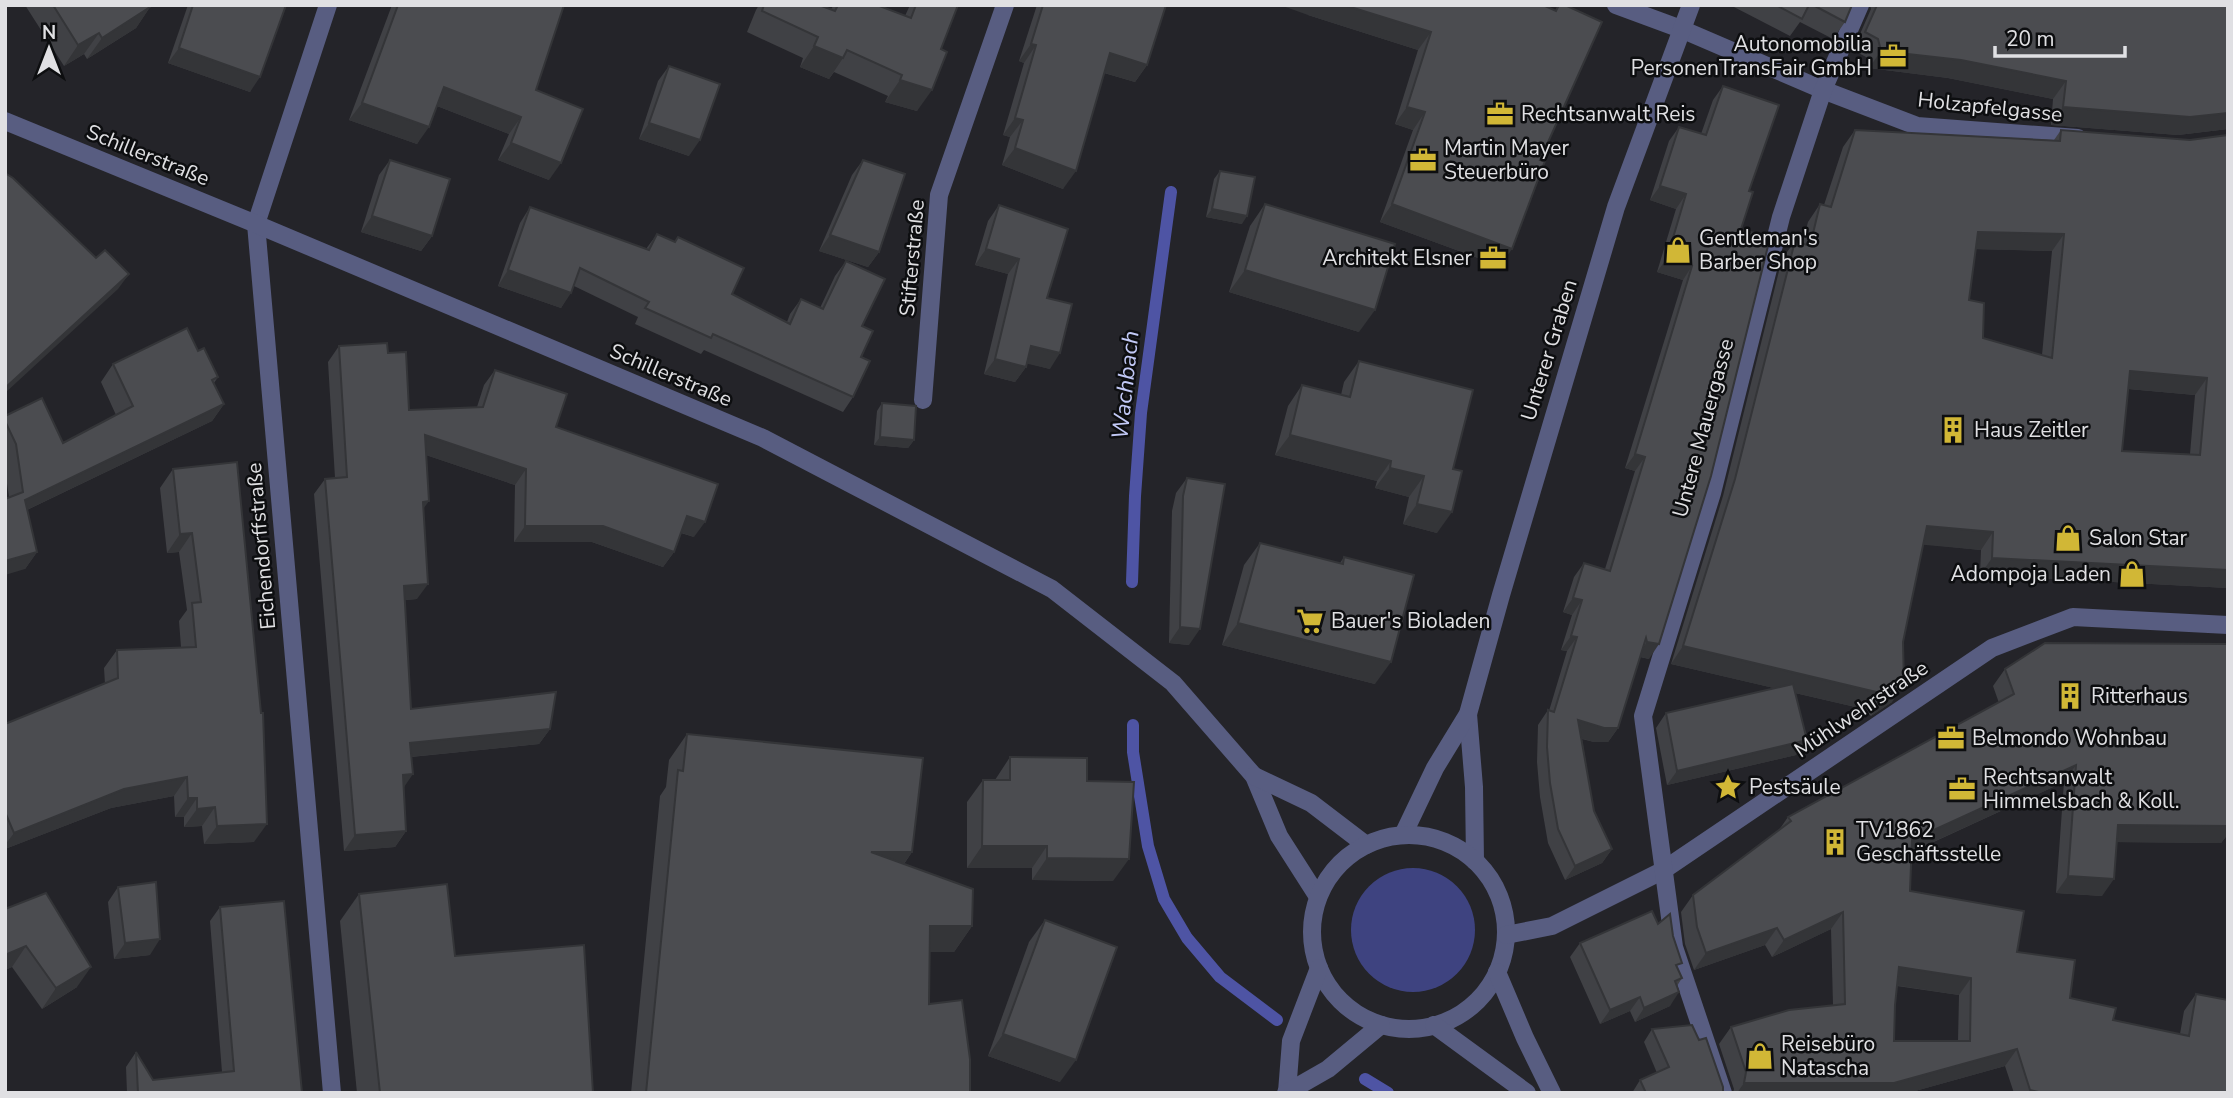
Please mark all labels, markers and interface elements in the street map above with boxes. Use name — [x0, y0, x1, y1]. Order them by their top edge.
north arrow — [14, 14, 84, 84]
scale bar — [1995, 14, 2124, 58]
text: N — [42, 20, 56, 46]
text: 20 m — [2006, 25, 2055, 53]
place label: Autonomobilia PersonenTransFair GmbH — [1631, 30, 1872, 82]
office icon: Autonomobilia PersonenTransFair GmbH — [1878, 41, 1908, 71]
street label: Holzapfelgasse — [1916, 85, 2064, 129]
office icon: Rechtsanwalt Reis — [1485, 99, 1515, 129]
place label: Rechtsanwalt Reis — [1521, 100, 1695, 128]
street label: Schillerstraße — [82, 118, 214, 192]
place label: Martin Mayer Steuerbüro — [1444, 134, 1569, 186]
office icon: Martin Mayer Steuerbüro — [1408, 145, 1438, 175]
street label: Stifterstraße — [893, 198, 931, 318]
place label: Gentleman's Barber Shop — [1699, 224, 1818, 276]
shop icon: Gentleman's Barber Shop — [1663, 235, 1693, 265]
office icon: Architekt Elsner — [1478, 243, 1508, 273]
place label: Architekt Elsner — [1322, 244, 1472, 272]
street label: Unterer Graben — [1514, 276, 1584, 424]
water label: Wachbach — [1104, 329, 1147, 441]
street label: Untere Mauergasse — [1666, 336, 1740, 520]
street label: Schillerstraße — [606, 337, 736, 413]
building icon: Haus Zeitler — [1938, 415, 1968, 445]
place label: Haus Zeitler — [1974, 416, 2089, 444]
street label: Eichendorffstraße — [240, 461, 282, 631]
shop icon: Salon Star — [2053, 523, 2083, 553]
place label: Salon Star — [2089, 524, 2188, 552]
shop icon: Adompoja Laden — [2117, 559, 2147, 589]
place label: Adompoja Laden — [1951, 560, 2111, 588]
supermarket icon: Bauer's Bioladen — [1295, 606, 1325, 636]
place label: Bauer's Bioladen — [1331, 607, 1490, 635]
street label: Mühlwehrstraße — [1789, 654, 1933, 764]
building icon: Ritterhaus — [2055, 681, 2085, 711]
place label: Ritterhaus — [2091, 682, 2188, 710]
office icon: Belmondo Wohnbau — [1936, 723, 1966, 753]
place label: Belmondo Wohnbau — [1972, 724, 2167, 752]
place label: Rechtsanwalt Himmelsbach & Koll. — [1983, 763, 2180, 815]
place icon: Pestsäule — [1713, 772, 1743, 802]
place label: Pestsäule — [1749, 773, 1841, 801]
office icon: Rechtsanwalt Himmelsbach & Koll. — [1947, 774, 1977, 804]
place label: TV1862 Geschäftsstelle — [1856, 816, 2001, 868]
building icon: TV1862 Geschäftsstelle — [1820, 827, 1850, 857]
place label: Reisebüro Natascha — [1781, 1030, 1875, 1082]
shop icon: Reisebüro Natascha — [1745, 1041, 1775, 1071]

